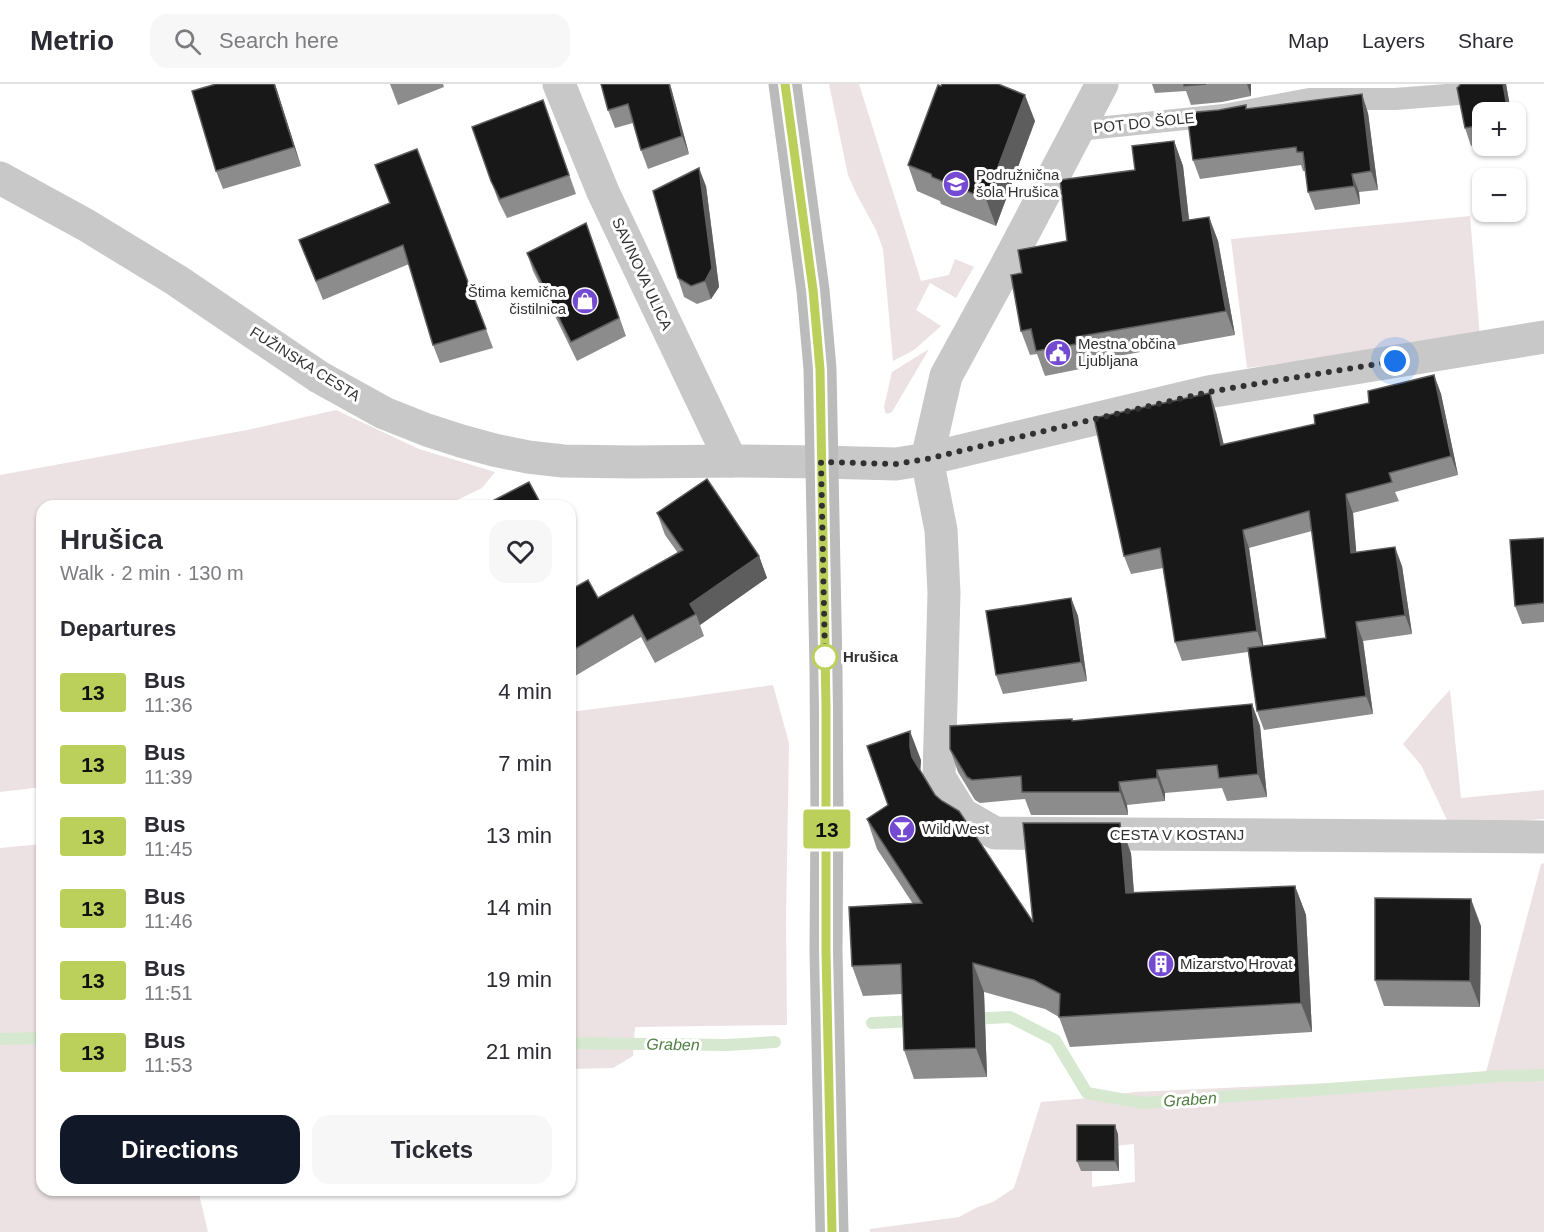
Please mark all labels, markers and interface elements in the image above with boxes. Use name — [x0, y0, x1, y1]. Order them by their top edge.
search box — [150, 14, 570, 68]
text: Metrio — [30, 25, 114, 56]
icon: search — [171, 25, 204, 58]
text: Search here — [219, 28, 339, 53]
text: Map — [1288, 29, 1329, 52]
text: Layers — [1362, 29, 1425, 52]
text: Share — [1458, 29, 1514, 52]
map controls — [1472, 102, 1526, 222]
button: + — [1472, 102, 1526, 156]
street label: POT DO ŠOLE — [1093, 109, 1195, 136]
place label: Podružnična šola Hrušica — [976, 166, 1060, 200]
button: − — [1472, 168, 1526, 222]
school or university icon: Podružnična šola Hrušica — [941, 169, 971, 199]
street label: SAVINOVA ULICA — [609, 215, 676, 333]
place label: Štima kemična čistilnica — [468, 283, 567, 317]
shop icon: Štima kemična čistilnica — [570, 286, 600, 316]
street label: FUŽINSKA CESTA — [247, 323, 363, 404]
place label: Mestna občina Ljubljana — [1078, 335, 1176, 369]
public building icon: Mestna občina Ljubljana — [1043, 338, 1073, 368]
your location — [1380, 346, 1410, 376]
button: heart — [489, 520, 552, 583]
text: Hrušica — [60, 524, 163, 555]
text: Walk · 2 min · 130 m — [60, 562, 244, 584]
text: Departures — [60, 616, 176, 641]
marker: Hrušica — [812, 644, 838, 670]
place label: Hrušica — [843, 648, 899, 665]
text: Bus — [144, 668, 186, 693]
text: 4 min — [498, 679, 552, 704]
text: 13 — [81, 681, 105, 704]
text: 11:36 — [144, 694, 193, 716]
text: Bus — [144, 740, 186, 765]
text: 7 min — [498, 751, 552, 776]
text: 13 — [81, 753, 105, 776]
text: 11:39 — [144, 766, 193, 788]
line badge: 13 — [800, 810, 854, 848]
text: Bus — [144, 812, 186, 837]
bar icon: Wild West — [887, 814, 917, 844]
text: 13 — [815, 818, 839, 841]
place label: Wild West — [922, 820, 990, 837]
text: 13 min — [486, 823, 552, 848]
text: 13 — [81, 825, 105, 848]
street label: CESTA V KOSTANJ — [1110, 826, 1244, 843]
text: 11:45 — [144, 838, 193, 860]
text: Bus — [144, 884, 186, 909]
text: 14 min — [486, 895, 552, 920]
text: 13 — [81, 897, 105, 920]
text: 11:46 — [144, 910, 193, 932]
building icon: Mizarstvo Hrovat — [1146, 949, 1176, 979]
place label: Mizarstvo Hrovat — [1180, 955, 1293, 972]
text: Bus — [144, 956, 186, 981]
text: 19 min — [486, 967, 552, 992]
text: 13 — [81, 969, 105, 992]
text: 11:51 — [144, 982, 193, 1004]
text: Bus — [144, 1028, 186, 1053]
water label: Graben — [646, 1036, 700, 1053]
text: 21 min — [486, 1039, 552, 1064]
text: 13 — [81, 1041, 105, 1064]
text: 11:53 — [144, 1054, 193, 1076]
water label: Graben — [1163, 1089, 1217, 1110]
button: Directions — [60, 1115, 300, 1184]
button: Tickets — [312, 1115, 552, 1184]

